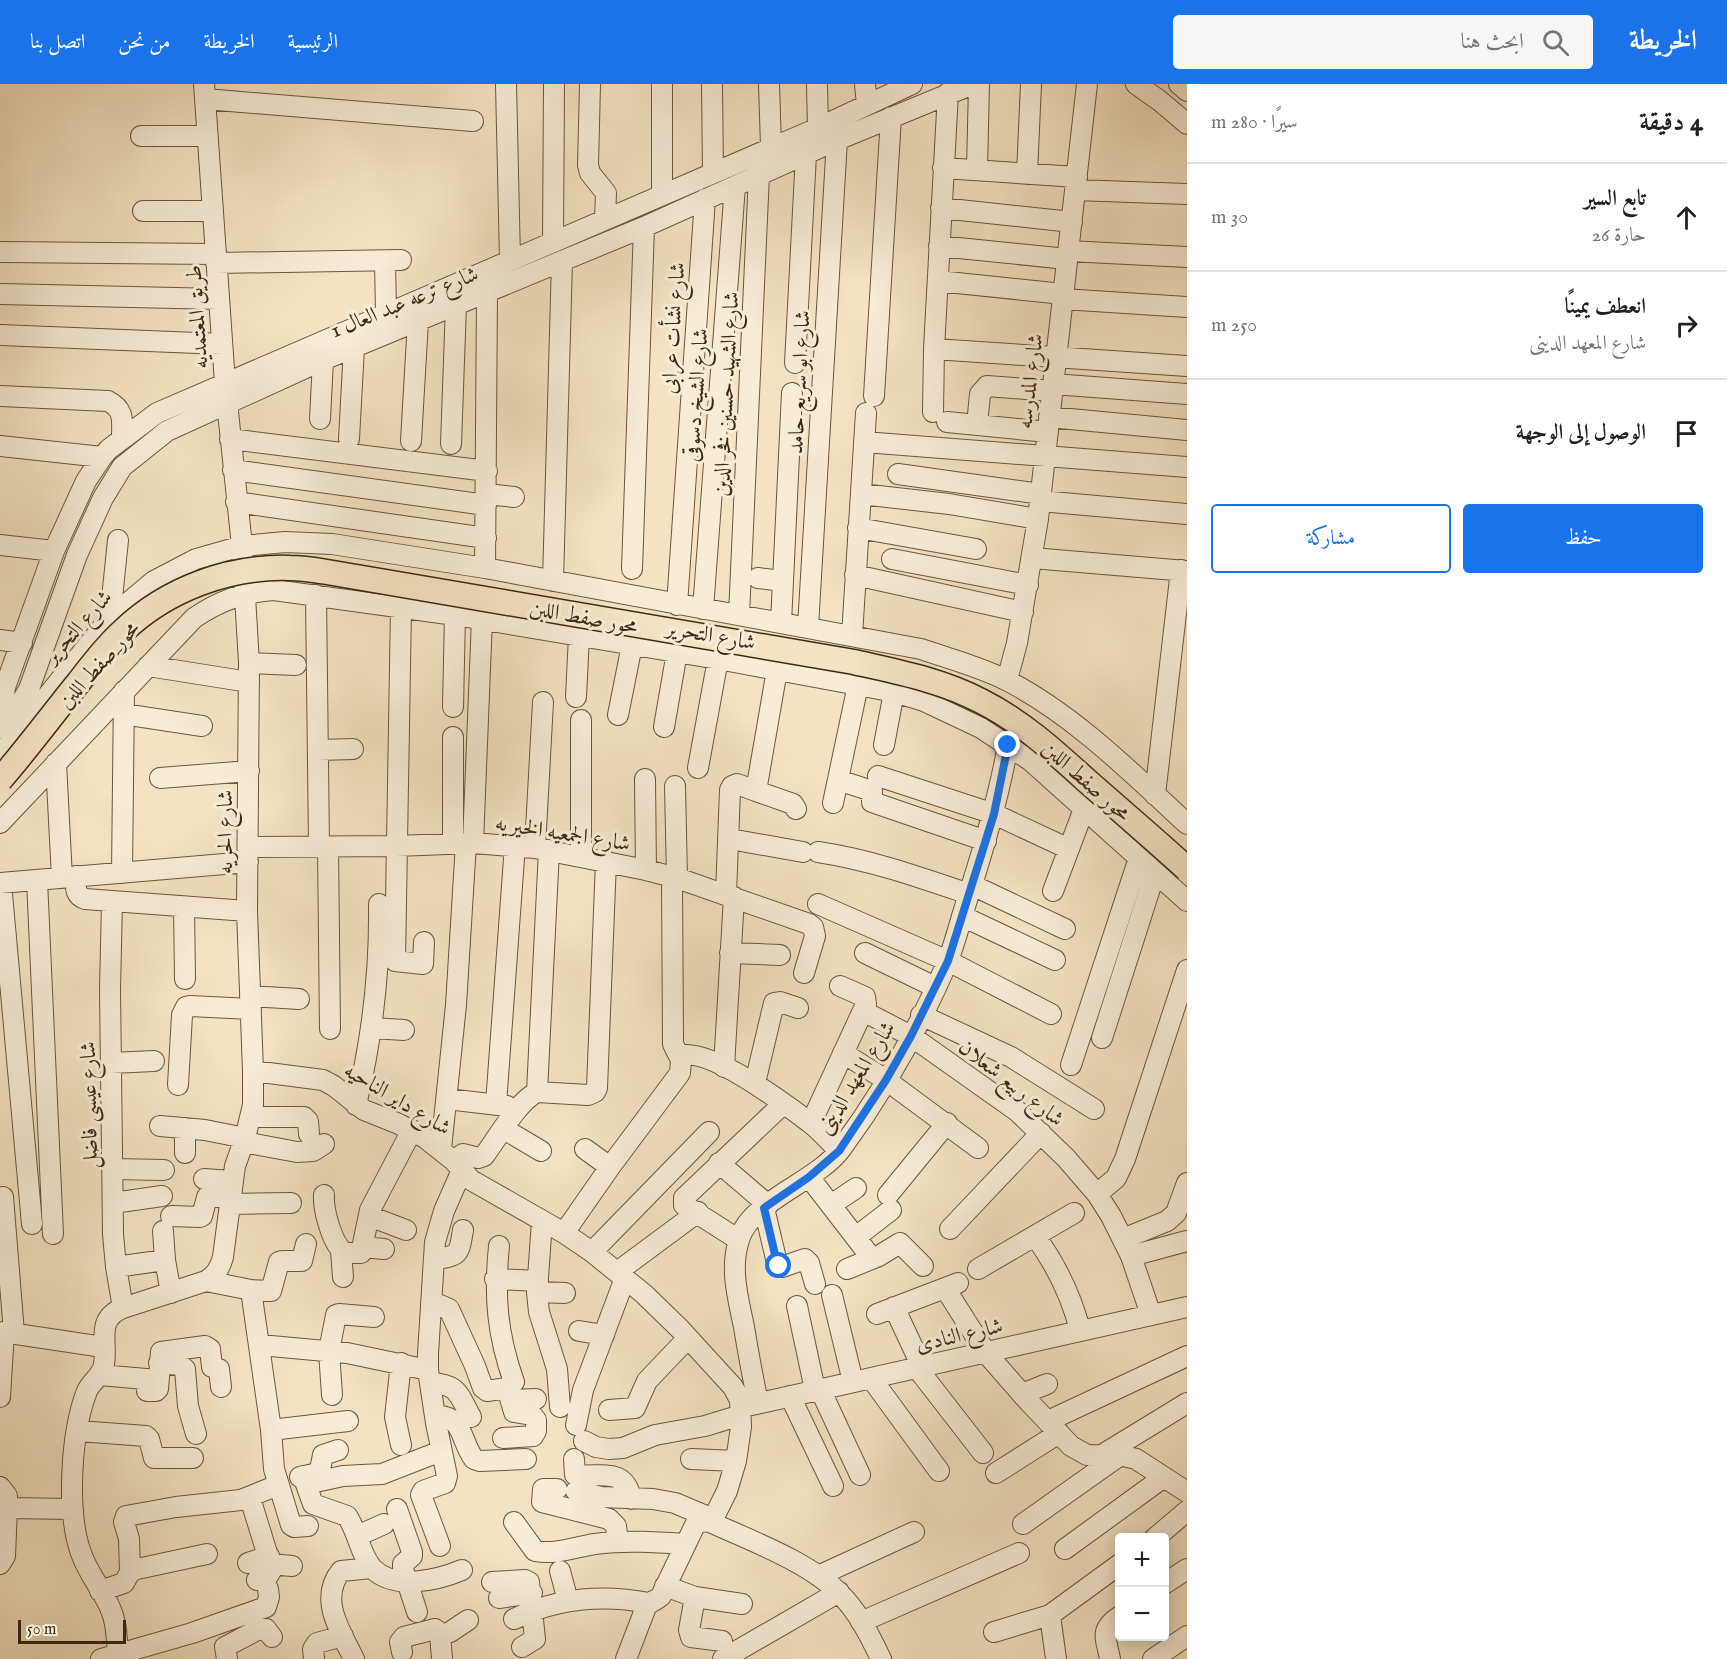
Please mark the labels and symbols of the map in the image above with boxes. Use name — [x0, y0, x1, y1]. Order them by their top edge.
street label: شارع ترعه عبد العال 1 — [327, 260, 484, 348]
street label: شارع نشأت عرابى — [652, 261, 696, 395]
street label: طريق المعتمديه — [180, 264, 216, 370]
street label: شارع الشهيد حسنين فخر الدين — [708, 291, 749, 498]
street label: شارع ابو سريع حامد — [782, 310, 822, 455]
street label: شارع الشيخ دسوقى — [678, 327, 720, 463]
street label: شارع المدرسه — [1011, 332, 1054, 431]
street label: شارع التحرير — [37, 584, 121, 674]
street label: محور صفط اللبن — [527, 595, 641, 641]
street label: شارع التحرير — [661, 614, 758, 661]
street label: محور صفط اللبن — [53, 615, 147, 715]
route end — [994, 731, 1020, 757]
street label: محور صفط اللبن — [1035, 735, 1137, 828]
street label: شارع الحريه — [212, 790, 243, 874]
street label: شارع الجمعيه الخيريه — [493, 809, 632, 861]
street label: شارع المعهد الدينى — [811, 1016, 905, 1142]
street label: شارع ربيع شعلان — [950, 1034, 1069, 1137]
street label: شارع عيسى فاضل — [75, 1041, 108, 1169]
street label: شارع داير الناحيه — [337, 1057, 456, 1145]
route start — [765, 1252, 791, 1278]
street label: شارع النادى — [913, 1312, 1007, 1362]
scale bar — [18, 1617, 126, 1644]

